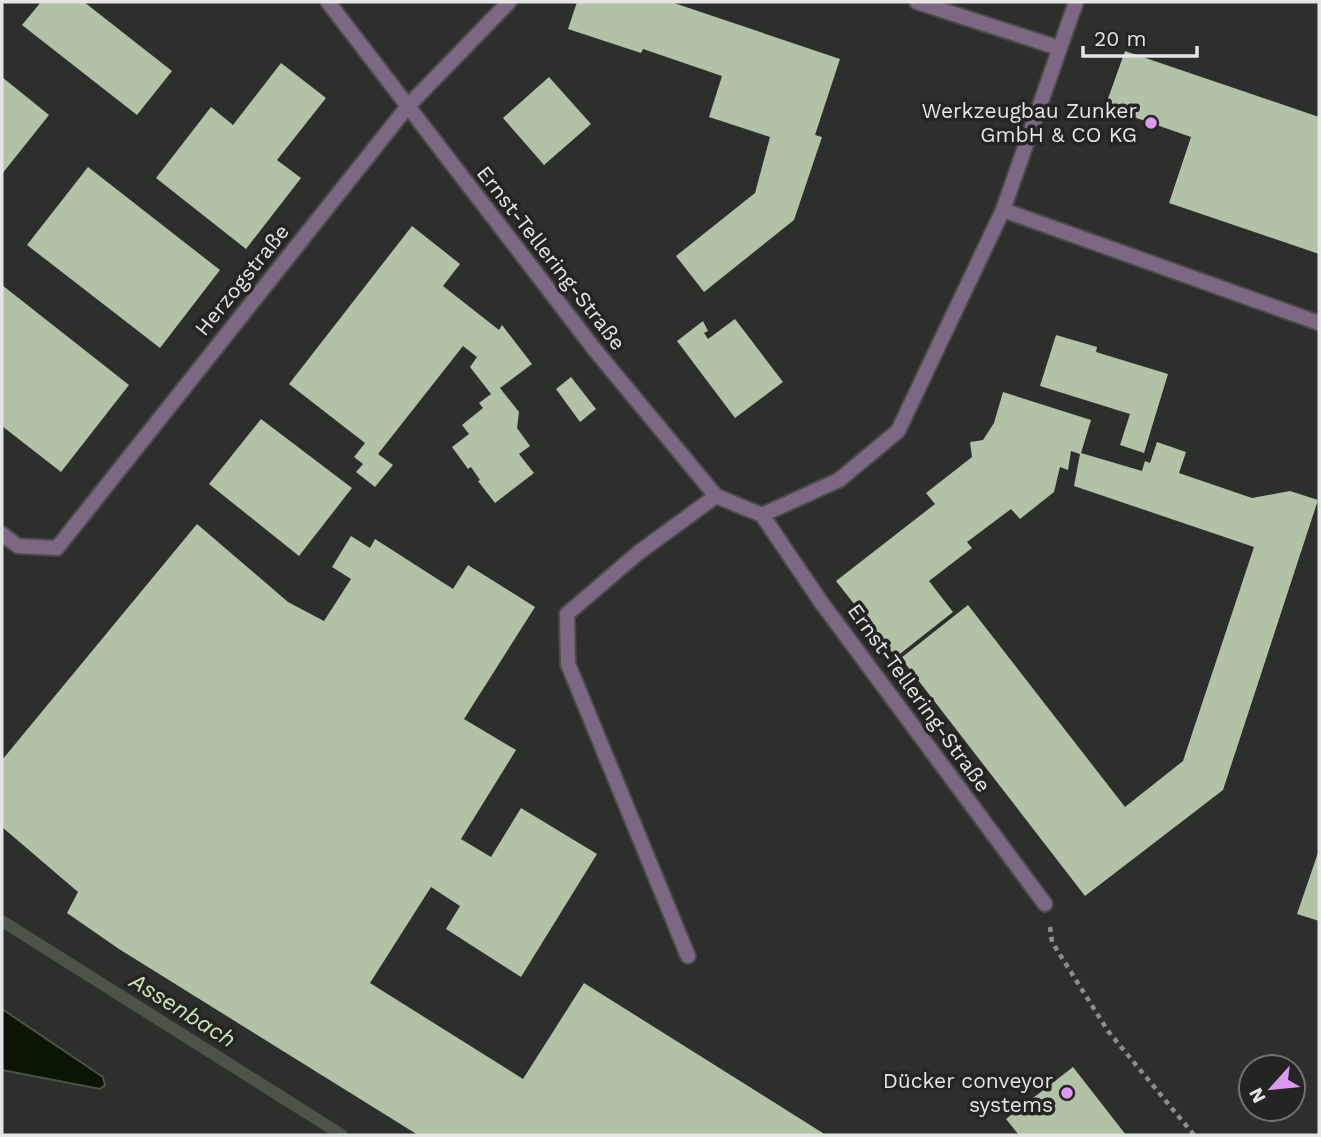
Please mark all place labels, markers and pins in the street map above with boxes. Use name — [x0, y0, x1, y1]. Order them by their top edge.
place label: Werkzeugbau Zunker GmbH & CO KG — [921, 98, 1137, 147]
marker: Werkzeugbau Zunker GmbH & CO KG — [1143, 115, 1159, 131]
place label: Dücker conveyor systems — [883, 1068, 1053, 1117]
marker: Dücker conveyor systems — [1059, 1085, 1075, 1101]

